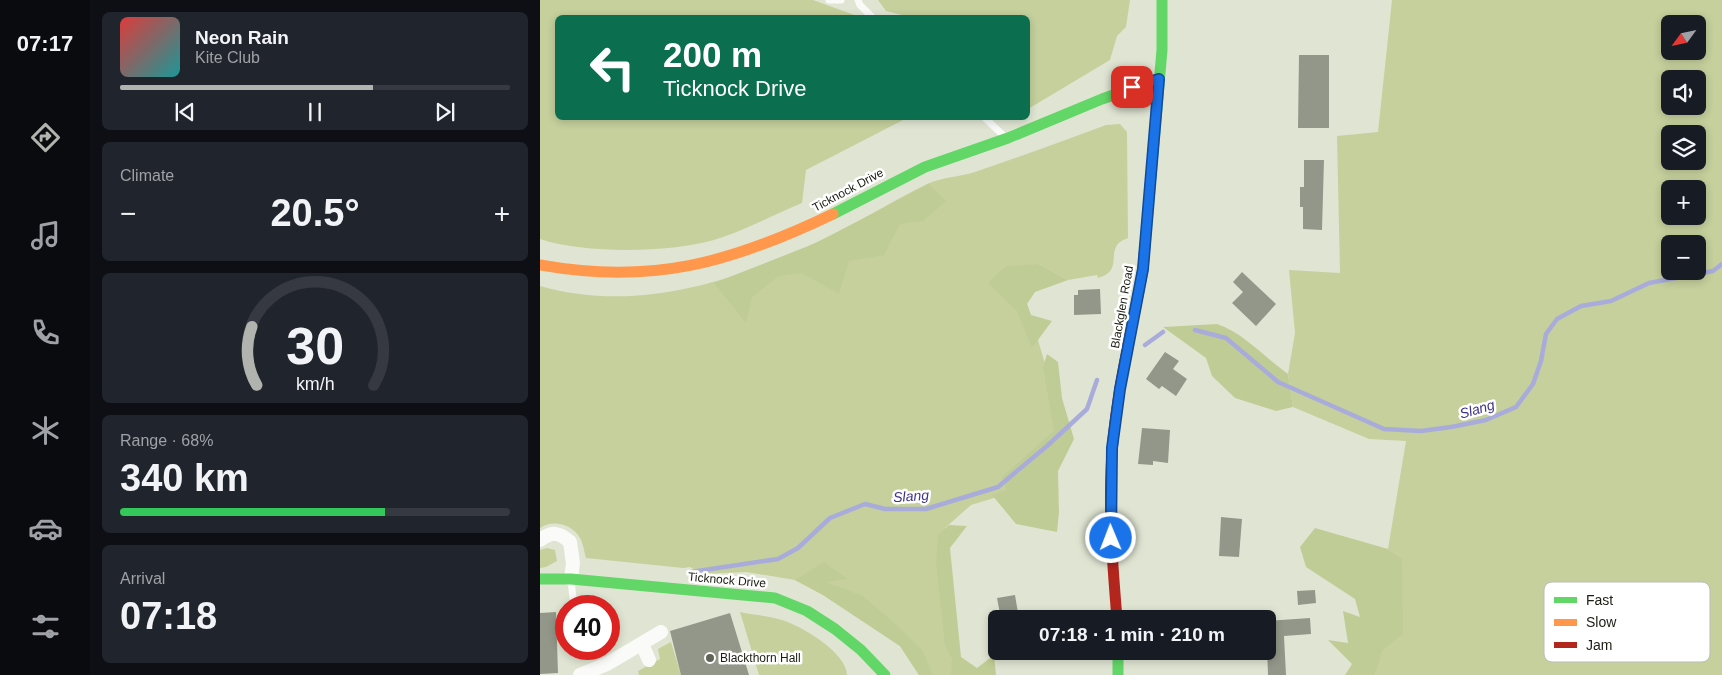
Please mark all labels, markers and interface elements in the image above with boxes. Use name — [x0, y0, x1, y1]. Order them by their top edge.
north arrow — [1661, 15, 1706, 60]
map controls — [1661, 15, 1706, 280]
text: Neon Rain — [195, 27, 289, 48]
text: 07:17 — [17, 31, 73, 56]
icon: left — [580, 35, 645, 100]
text: 200 m — [663, 35, 762, 74]
text: Kite Club — [195, 49, 260, 66]
pin — [1111, 66, 1153, 108]
button: sound — [1661, 70, 1706, 115]
icon: arrive — [1118, 73, 1146, 101]
text: Ticknock Drive — [663, 76, 806, 101]
icon: previous — [171, 98, 199, 126]
icon: pause — [301, 98, 329, 126]
icon: next — [431, 98, 459, 126]
icon: directions — [28, 120, 63, 155]
button: layers — [1661, 125, 1706, 170]
street label: Ticknock Drive — [810, 165, 886, 215]
text: Climate — [120, 167, 174, 184]
button: + — [1661, 180, 1706, 225]
text: 20.5° — [270, 192, 360, 234]
text: − — [120, 198, 136, 229]
text: + — [494, 198, 510, 229]
icon: music — [28, 218, 63, 253]
button: − — [1661, 235, 1706, 280]
street label: Blackglen Road — [1108, 264, 1136, 350]
icon: phone — [28, 315, 63, 350]
text: 30 — [286, 317, 344, 375]
text: km/h — [296, 374, 334, 394]
water label: Slang — [1458, 396, 1497, 422]
icon: climate — [28, 413, 63, 448]
text: Range · 68% — [120, 432, 213, 449]
text: 340 km — [120, 457, 249, 499]
water label: Slang — [893, 487, 930, 505]
icon: car — [28, 511, 63, 546]
position arrow — [1084, 511, 1136, 563]
text: Arrival — [120, 570, 165, 587]
street label: Ticknock Drive — [687, 570, 767, 590]
legend — [1544, 582, 1710, 662]
text: Fast — [1586, 592, 1613, 608]
text: 07:18 — [120, 595, 217, 637]
speed limit sign: 40 — [555, 595, 620, 660]
icon: filters — [28, 609, 63, 644]
text: Slow — [1586, 614, 1617, 630]
text: 07:18 · 1 min · 210 m — [1039, 624, 1225, 645]
text: Jam — [1586, 637, 1612, 653]
place label: Blackthorn Hall — [720, 651, 801, 665]
marker: Blackthorn Hall — [704, 652, 716, 664]

